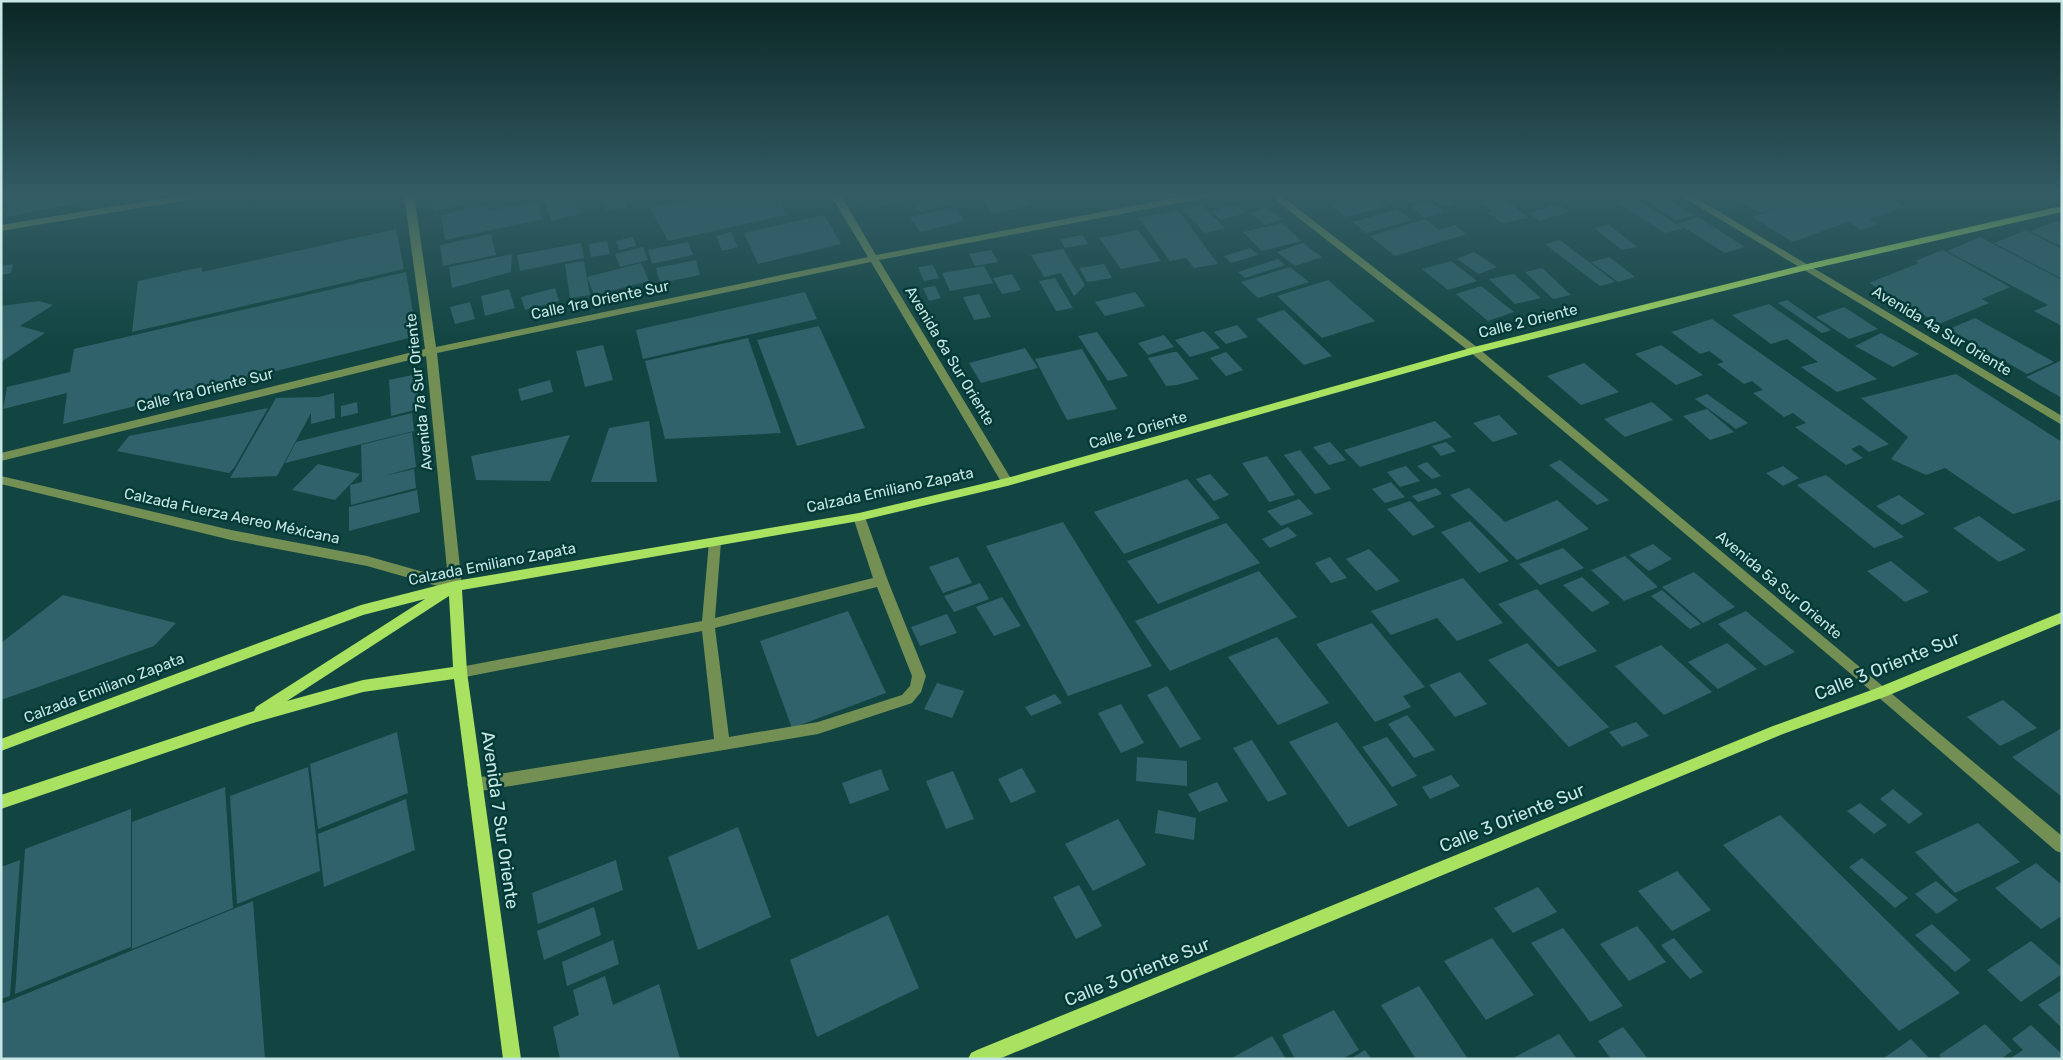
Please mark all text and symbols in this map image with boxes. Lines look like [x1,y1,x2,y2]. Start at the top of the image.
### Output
street label: Calle 1ra Oriente Sur [529,277,671,323]
street label: Avenida 4a Sur Oriente [1869,282,2015,380]
street label: Avenida 6a Sur Oriente [901,283,999,429]
street label: Calle 2 Oriente [1477,300,1579,342]
street label: Avenida 7a Sur Oriente [402,313,436,471]
street label: Calle 1ra Oriente Sur [135,364,276,416]
street label: Calle 2 Oriente [1087,407,1189,453]
street label: Calzada Emiliano Zapata [805,463,975,517]
street label: Calzada Fuerza Aereo Méxicana [123,484,341,548]
street label: Avenida 5a Sur Oriente [1712,527,1846,643]
street label: Calzada Emiliano Zapata [407,539,577,589]
street label: Calle 3 Oriente Sur [1811,627,1963,705]
street label: Calzada Emiliano Zapata [21,649,187,727]
street label: Avenida 7 Sur Oriente [477,730,523,910]
street label: Calle 3 Oriente Sur [1436,779,1588,857]
street label: Calle 3 Oriente Sur [1061,933,1213,1011]

